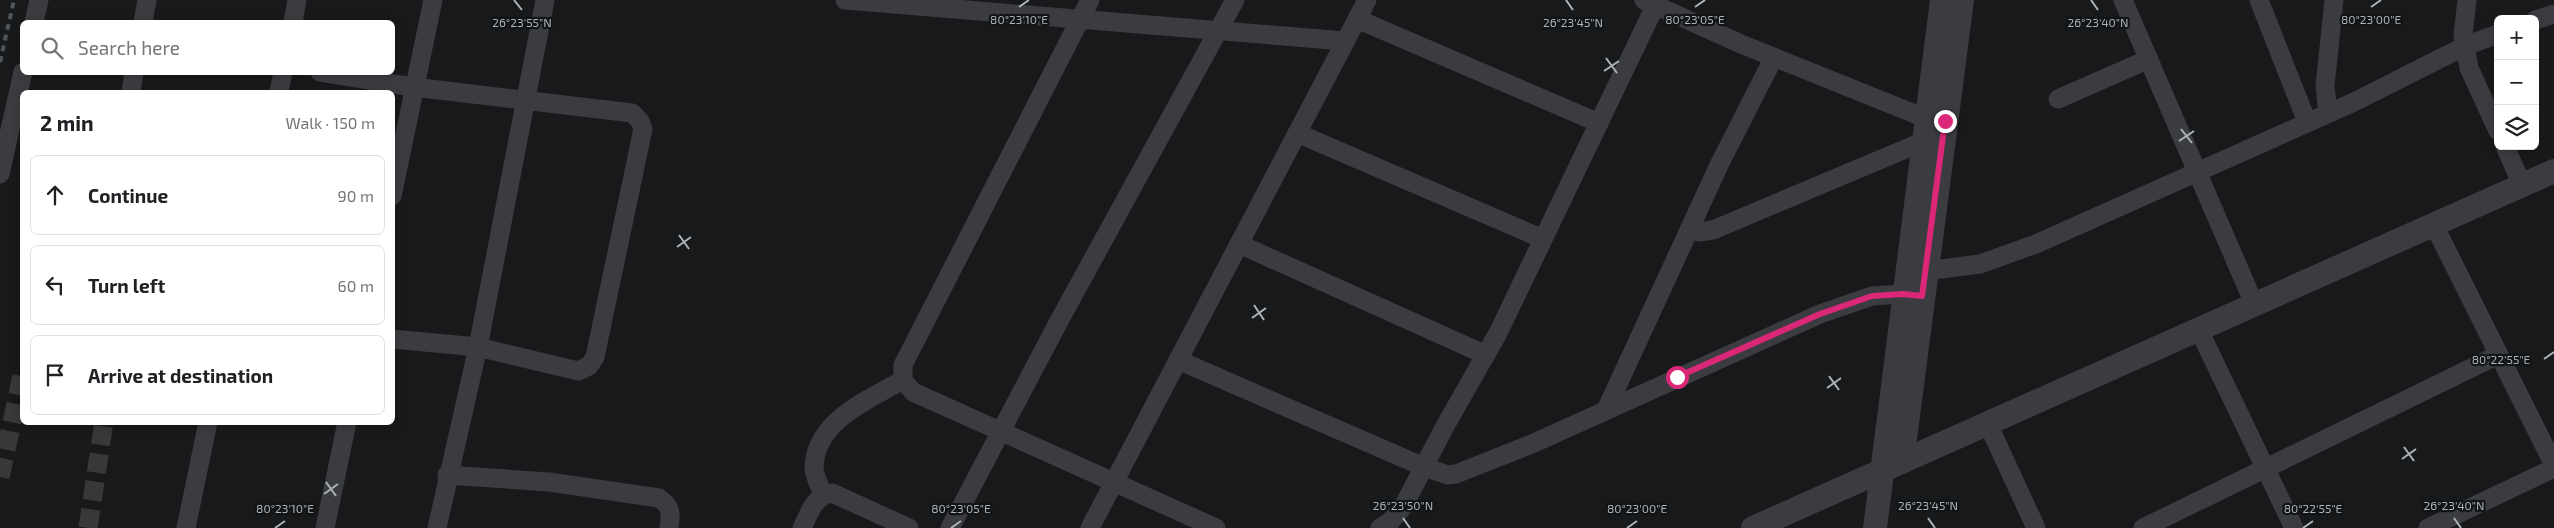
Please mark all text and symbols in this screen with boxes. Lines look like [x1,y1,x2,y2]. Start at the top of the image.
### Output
text: 80°23'10"E [990,12,1048,26]
text: 80°23'05"E [1665,12,1725,26]
text: 80°23'00"E [2341,12,2401,26]
text: 26°23'55"N [492,15,552,29]
text: 26°23'45"N [1543,15,1603,29]
text: 26°23'40"N [2068,15,2128,29]
map controls [2494,15,2539,150]
button: + [2494,15,2539,60]
search box [20,20,395,75]
icon: search [38,34,66,62]
text: Search here [78,36,180,59]
button: − [2494,60,2539,105]
button: layers [2494,105,2539,150]
text: 2 min [40,110,94,135]
route end [1934,110,1957,133]
text: Walk · 150 m [285,113,375,132]
icon: ahead [41,181,69,209]
text: Continue [88,184,168,207]
text: 90 m [338,186,374,205]
icon: left [41,271,69,299]
text: Turn left [88,274,165,297]
text: 60 m [338,276,374,295]
text: 80°22'55"E [2472,352,2531,366]
icon: arrive [41,361,69,389]
text: Arrive at destination [88,364,273,387]
route start [1666,366,1689,389]
text: 26°23'50"N [1373,498,1433,512]
text: 26°23'45"N [1898,498,1958,512]
text: 26°23'40"N [2424,498,2484,512]
text: 80°23'10"E [256,501,314,515]
text: 80°23'05"E [931,501,991,515]
text: 80°23'00"E [1607,501,1667,515]
text: 80°22'55"E [2284,501,2343,515]

